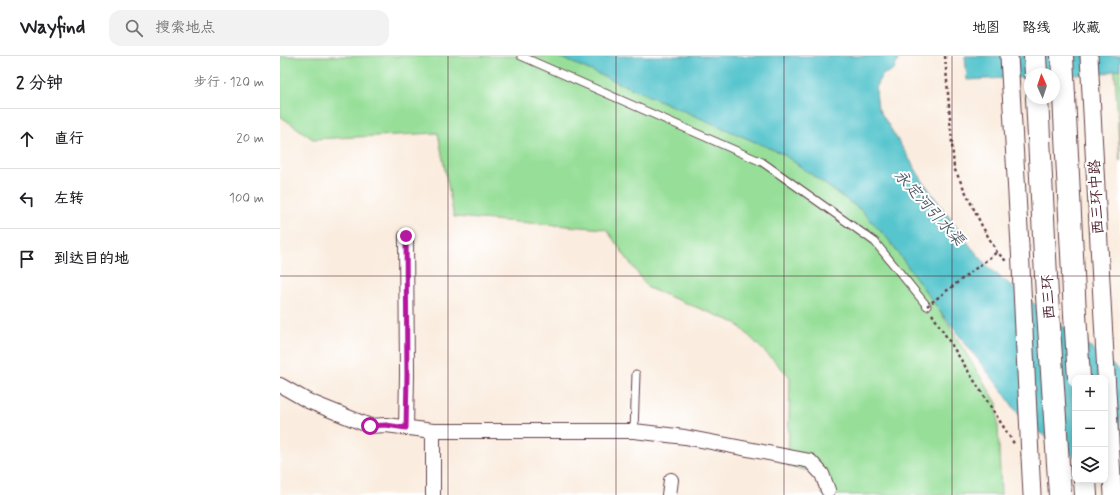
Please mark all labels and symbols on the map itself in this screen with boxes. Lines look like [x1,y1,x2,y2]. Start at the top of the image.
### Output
north arrow [1024,68,1060,104]
street label: 西三环中路 [1085,159,1109,235]
water label: 永定河引水渠 [889,165,970,252]
route end [397,227,415,245]
street label: 西三环 [1038,274,1060,320]
route start [361,417,379,435]

